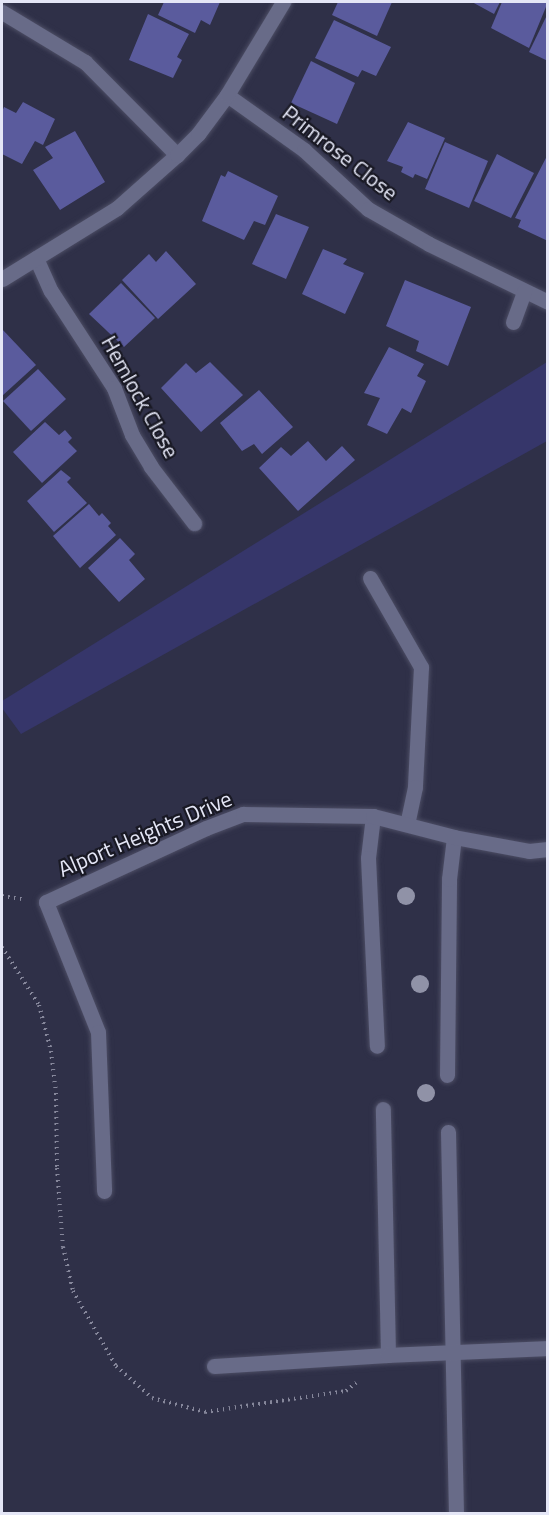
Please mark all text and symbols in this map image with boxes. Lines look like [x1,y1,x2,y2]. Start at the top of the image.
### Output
street label: Primrose Close [277,100,403,206]
street label: Hemlock Close [96,331,184,463]
street label: Alport Heights Drive [54,785,236,883]

